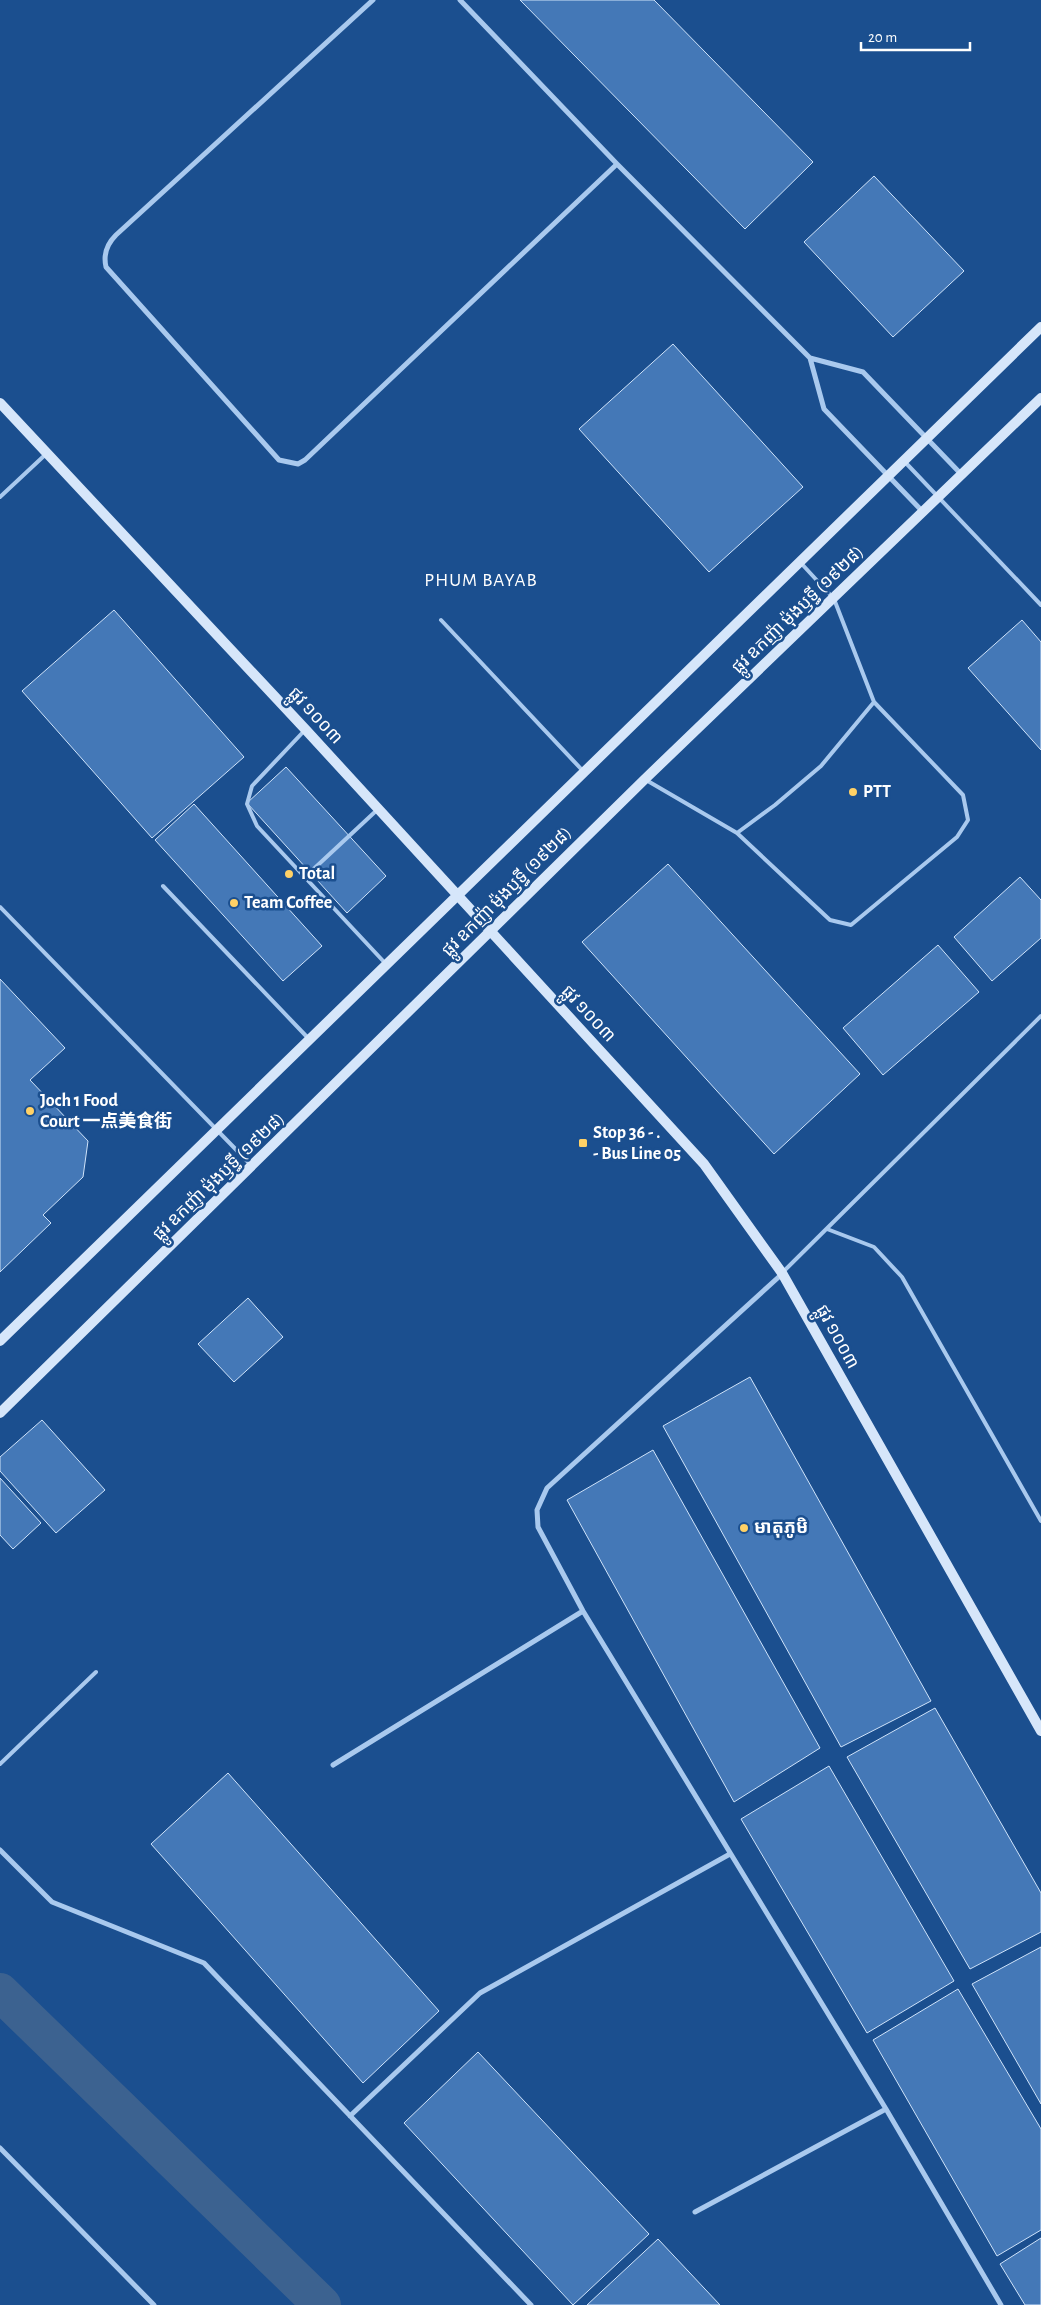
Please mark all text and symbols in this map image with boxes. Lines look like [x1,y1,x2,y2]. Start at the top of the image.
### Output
scale bar [861,20,970,52]
text: 20 m [868,30,897,45]
street label: ផ្លូវ ឧកញ៉ា ម៉ុងឫទ្ធី (១៩២៨) [727,541,872,682]
district label: PHUM BAYAB [424,571,538,590]
street label: ផ្លូវ ១០០៣ [280,684,345,752]
place label: PTT [863,783,891,801]
marker: PTT [847,786,859,798]
street label: ផ្លូវ ឧកញ៉ា ម៉ុងឫទ្ធី (១៩២៨) [437,822,580,965]
place label: Total [299,865,335,883]
marker: Total [283,868,295,880]
place label: Team Coffee [244,894,332,912]
marker: Team Coffee [228,897,240,909]
street label: ផ្លូវ ១០០៣ [553,982,618,1050]
place label: Joch 1 Food Court 一点美食街 [40,1092,172,1131]
marker: Joch 1 Food Court 一点美食街 [24,1105,36,1117]
street label: ផ្លូវ ឧកញ៉ា ម៉ុងឫទ្ធី (១៩២៨) [148,1108,293,1249]
place label: Stop 36 - . - Bus Line 05 [593,1124,681,1163]
marker: Stop 36 - . - Bus Line 05 [577,1137,589,1149]
street label: ផ្លូវ ១០០៣ [807,1302,862,1375]
place label: មាតុភូមិ [754,1517,808,1538]
marker: មាតុភូមិ [738,1522,750,1534]

